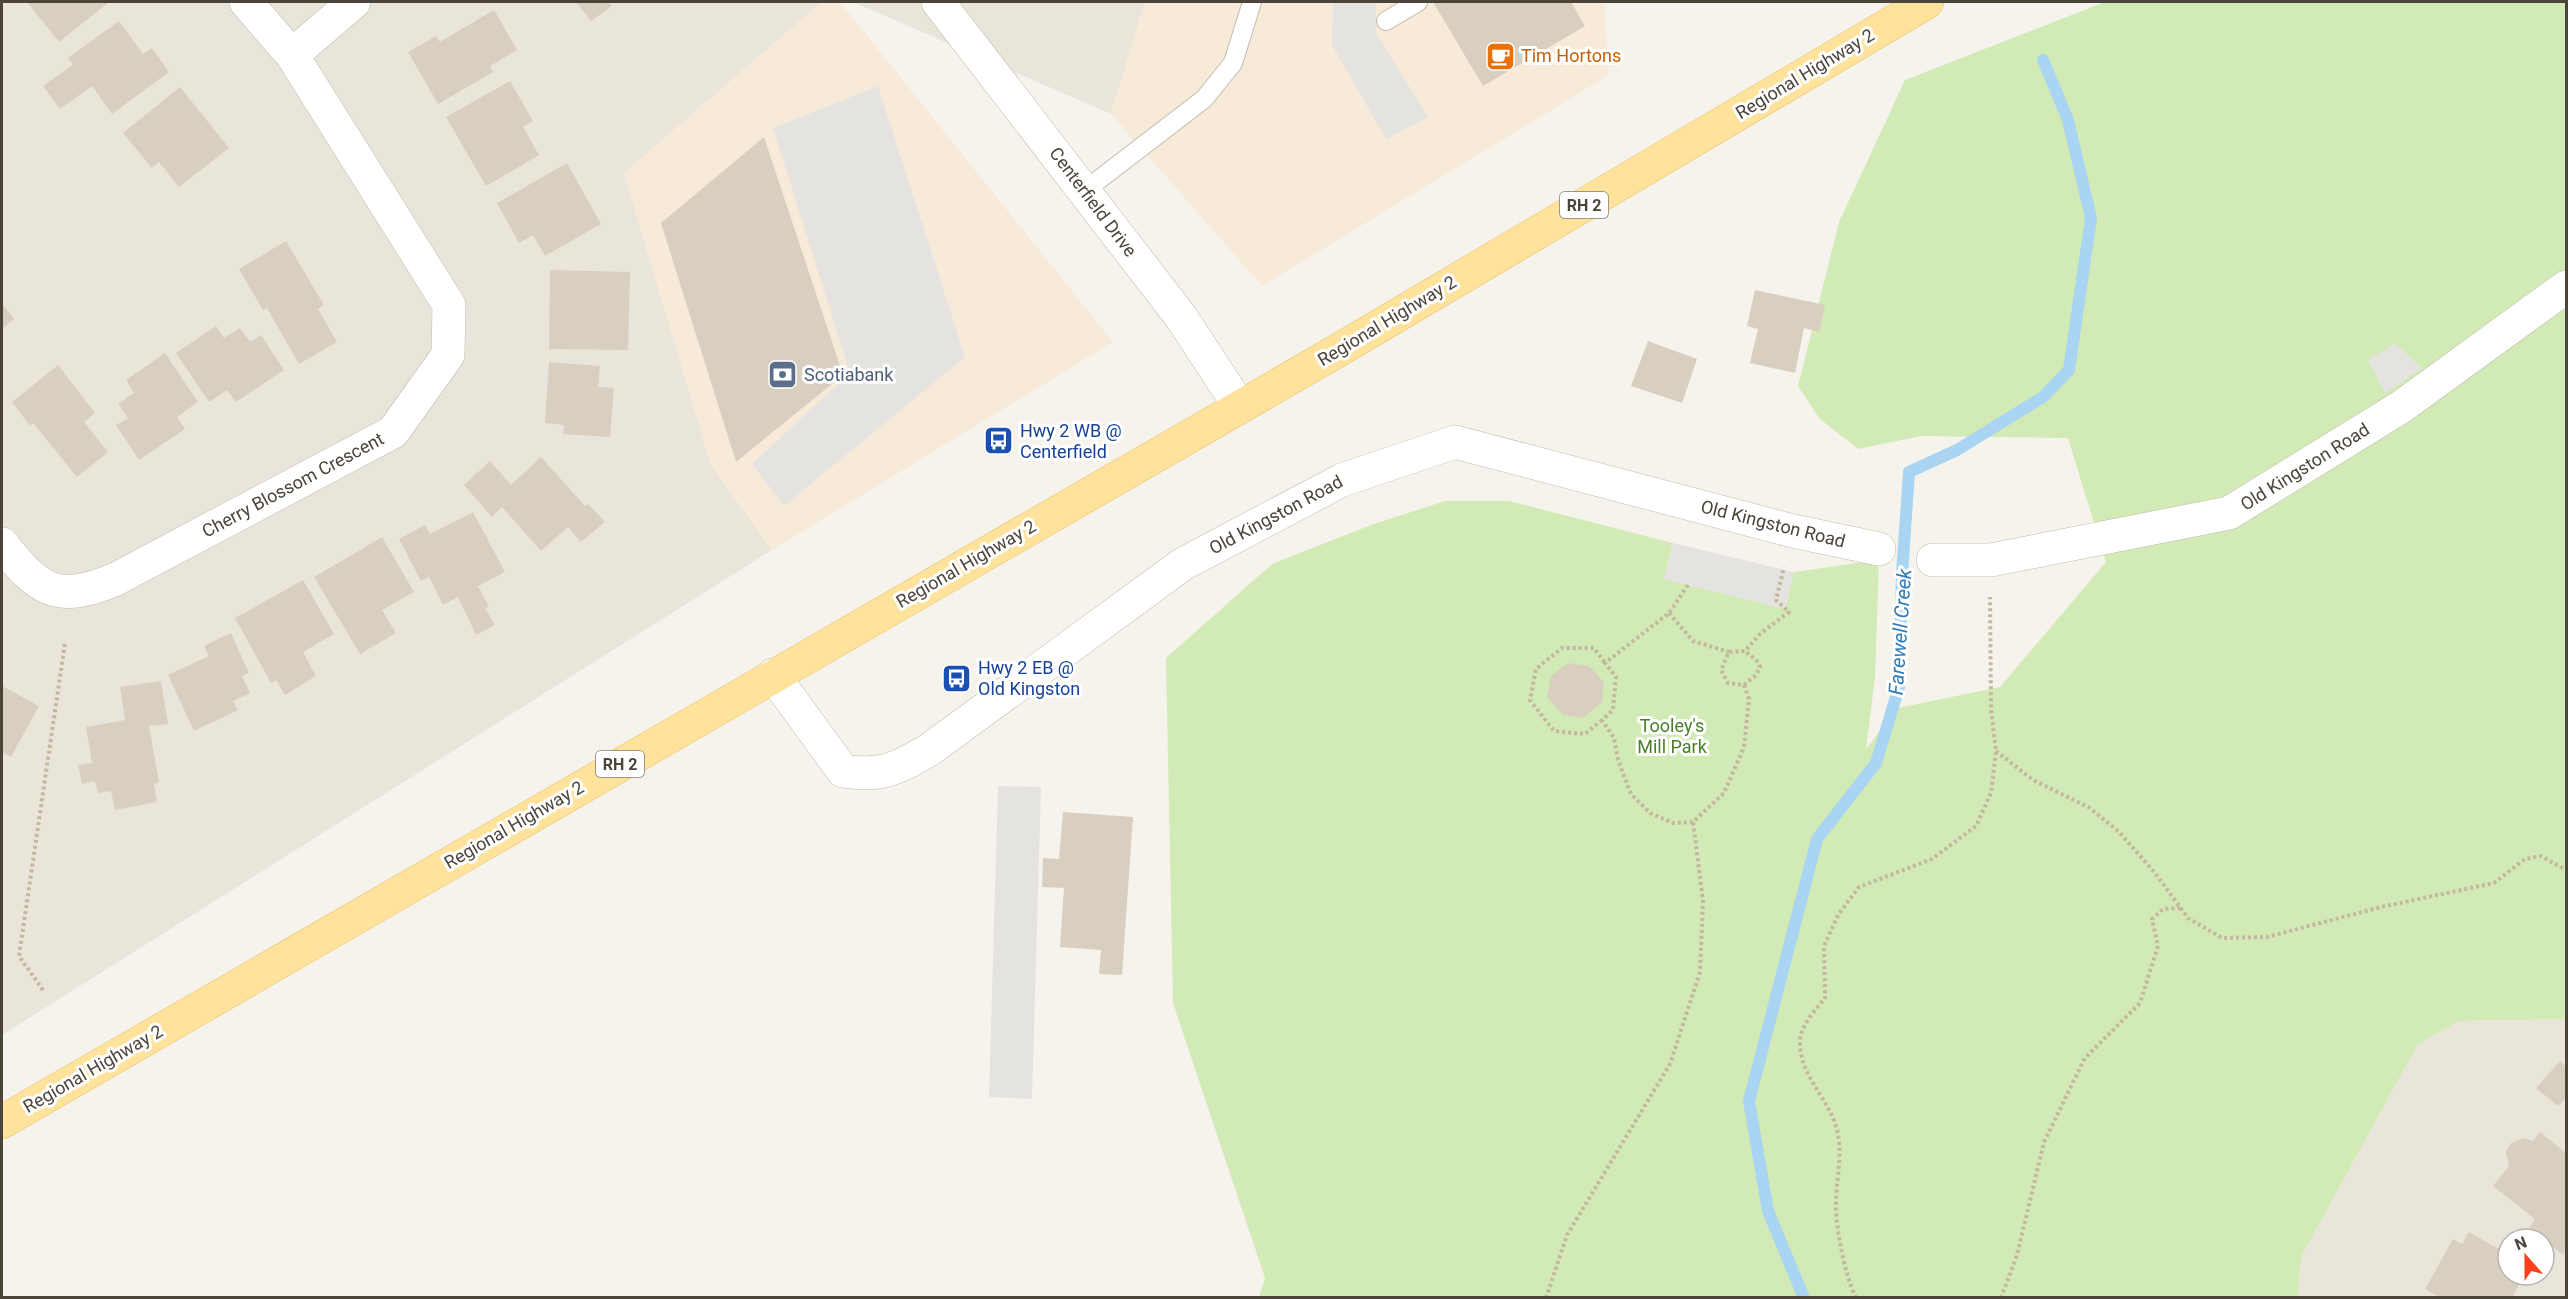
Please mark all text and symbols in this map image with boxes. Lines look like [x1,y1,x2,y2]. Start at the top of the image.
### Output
street label: Regional Highway 2 [1732,24,1878,123]
cafe icon: Tim Hortons [1484,40,1516,72]
place label: Tim Hortons [1521,45,1621,66]
street label: Centerfield Drive [1045,143,1141,261]
road number: RH 2 [1560,192,1608,218]
street label: Regional Highway 2 [1314,271,1460,370]
bank icon: Scotiabank [767,359,799,391]
place label: Scotiabank [804,364,894,385]
street label: Old Kingston Road [2236,418,2373,515]
place label: Hwy 2 WB @ Centerfield [1020,420,1122,462]
bus stop icon: Hwy 2 WB @ Centerfield [983,425,1015,457]
street label: Cherry Blossom Crescent [198,428,387,541]
street label: Old Kingston Road [1205,471,1346,559]
street label: Old Kingston Road [1699,495,1848,552]
street label: Regional Highway 2 [892,515,1039,612]
water label: Farewell Creek [1884,567,1916,696]
place label: Hwy 2 EB @ Old Kingston [978,657,1080,699]
bus stop icon: Hwy 2 EB @ Old Kingston [941,662,973,694]
park label: Tooley's Mill Park [1637,715,1708,757]
road number: RH 2 [596,751,644,777]
street label: Regional Highway 2 [440,776,587,873]
street label: Regional Highway 2 [19,1020,166,1117]
north arrow [2496,1227,2556,1287]
text: N [2512,1233,2529,1254]

